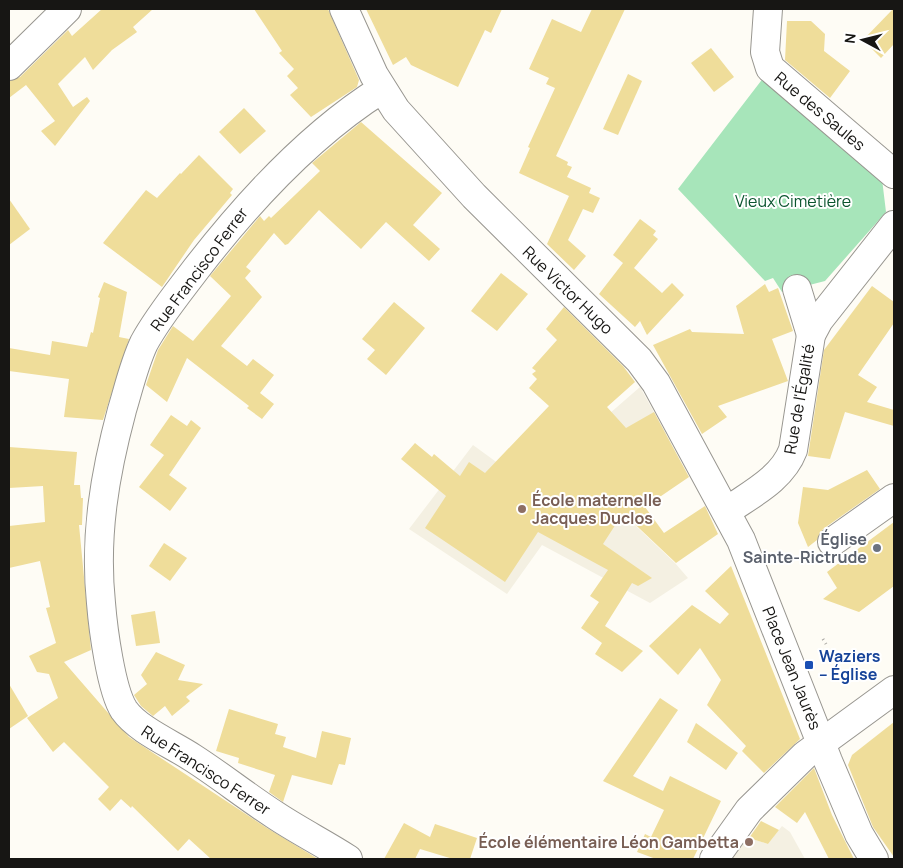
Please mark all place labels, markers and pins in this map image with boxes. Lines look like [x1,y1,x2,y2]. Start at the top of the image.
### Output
place label: École maternelle Jacques Duclos [532,489,662,529]
marker: École maternelle Jacques Duclos [516,503,528,515]
place label: Église Sainte-Rictrude [743,528,867,568]
marker: Église Sainte-Rictrude [871,542,883,554]
place label: Waziers – Église [819,645,881,685]
marker: Waziers – Église [803,659,815,671]
place label: École élémentaire Léon Gambetta [478,831,739,853]
marker: École élémentaire Léon Gambetta [743,836,755,848]

